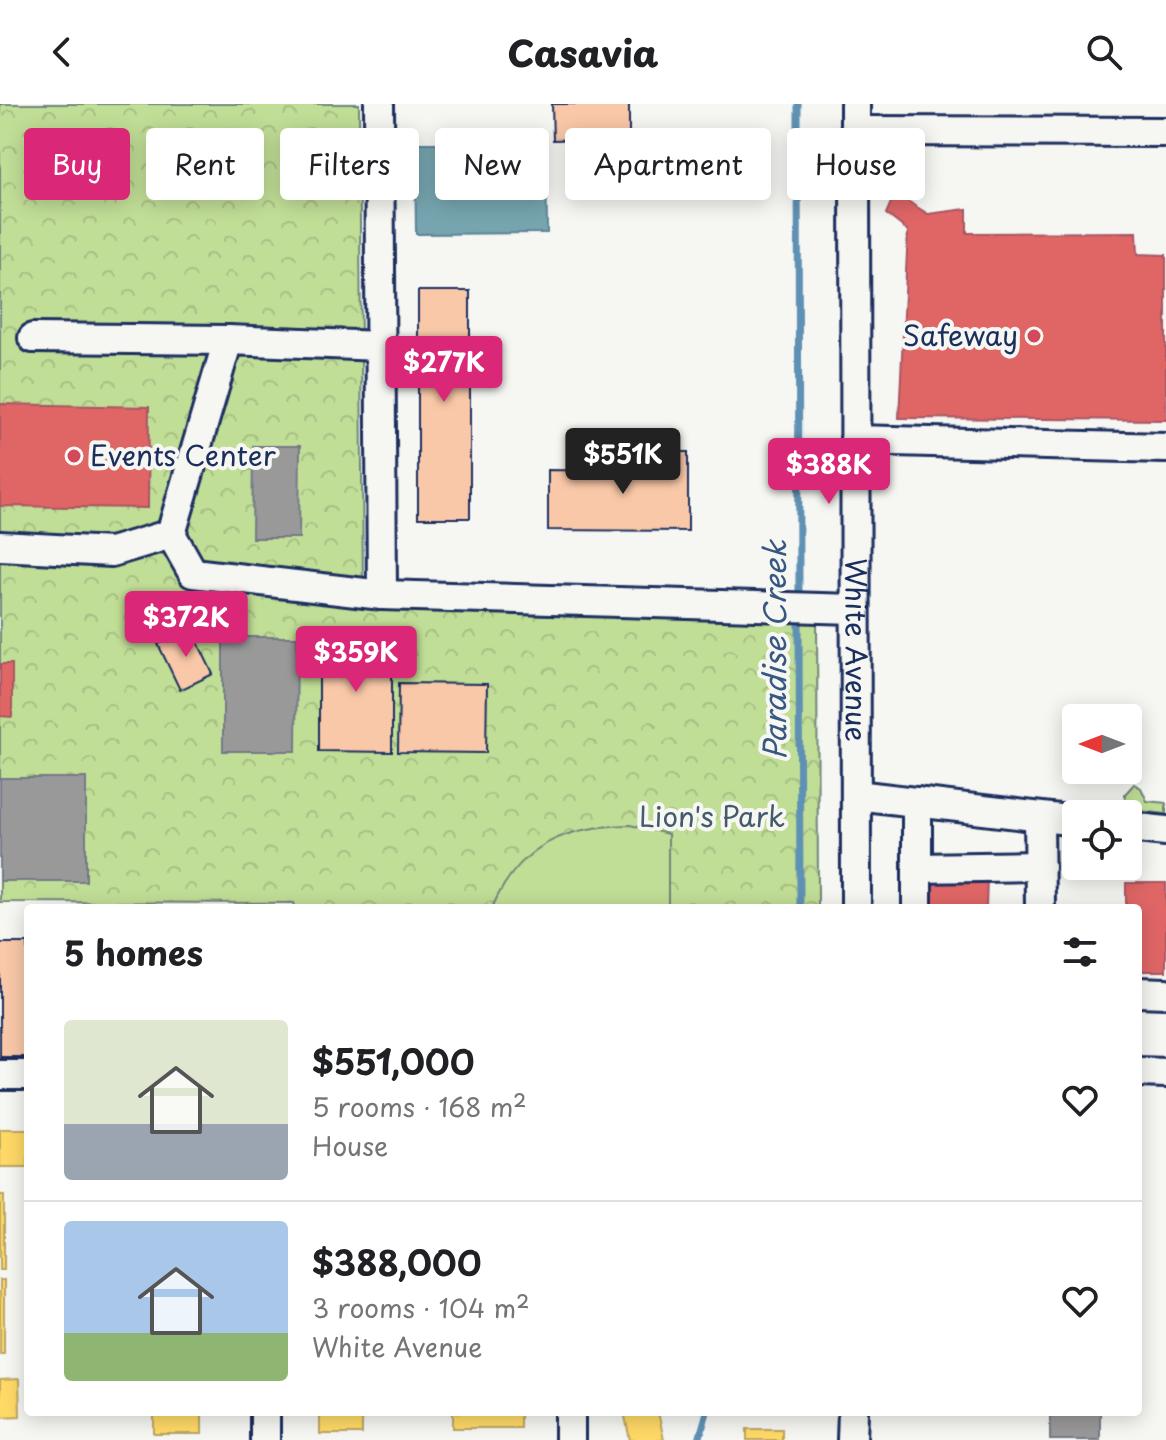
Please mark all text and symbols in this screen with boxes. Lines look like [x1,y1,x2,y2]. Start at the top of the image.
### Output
text: Casavia [508,25,658,79]
icon: back [40,30,84,74]
icon: search [1082,30,1126,74]
chip: Buy [24,128,130,200]
chip: Rent [146,128,264,200]
chip: Filters [280,128,419,200]
chip: New [435,128,549,200]
chip: Apartment [565,128,771,200]
chip: House [787,128,925,200]
place label: Safeway [903,313,1018,356]
marker: Safeway [1025,327,1043,345]
pin: $277K [388,336,500,404]
text: $277K [403,342,485,381]
pin: $551K [567,428,679,496]
place label: Events Center [90,433,276,476]
text: $551K [583,434,663,473]
pin: $388K [773,438,885,506]
text: $388K [786,444,872,483]
marker: Events Center [65,447,83,465]
water label: Paradise Creek [751,538,796,760]
street label: White Avenue [836,558,879,742]
pin: $372K [130,591,242,659]
text: $372K [143,597,229,636]
pin: $359K [300,626,412,694]
text: $359K [314,632,398,671]
north arrow [1062,704,1142,784]
map controls [1062,704,1142,880]
park label: Lion's Park [639,794,785,837]
button: locate [1062,800,1142,880]
text: 5 homes [64,926,203,978]
icon: filters [1058,930,1102,974]
text: $551,000 [312,1035,474,1087]
icon: home [128,1052,224,1148]
icon: heart [1058,1078,1102,1122]
text: 5 rooms · 168 m² [312,1087,527,1126]
text: House [312,1126,388,1165]
text: $388,000 [312,1236,481,1288]
icon: home [128,1253,224,1349]
icon: heart [1058,1279,1102,1323]
text: 3 rooms · 104 m² [312,1288,530,1327]
text: White Avenue [312,1327,482,1366]

